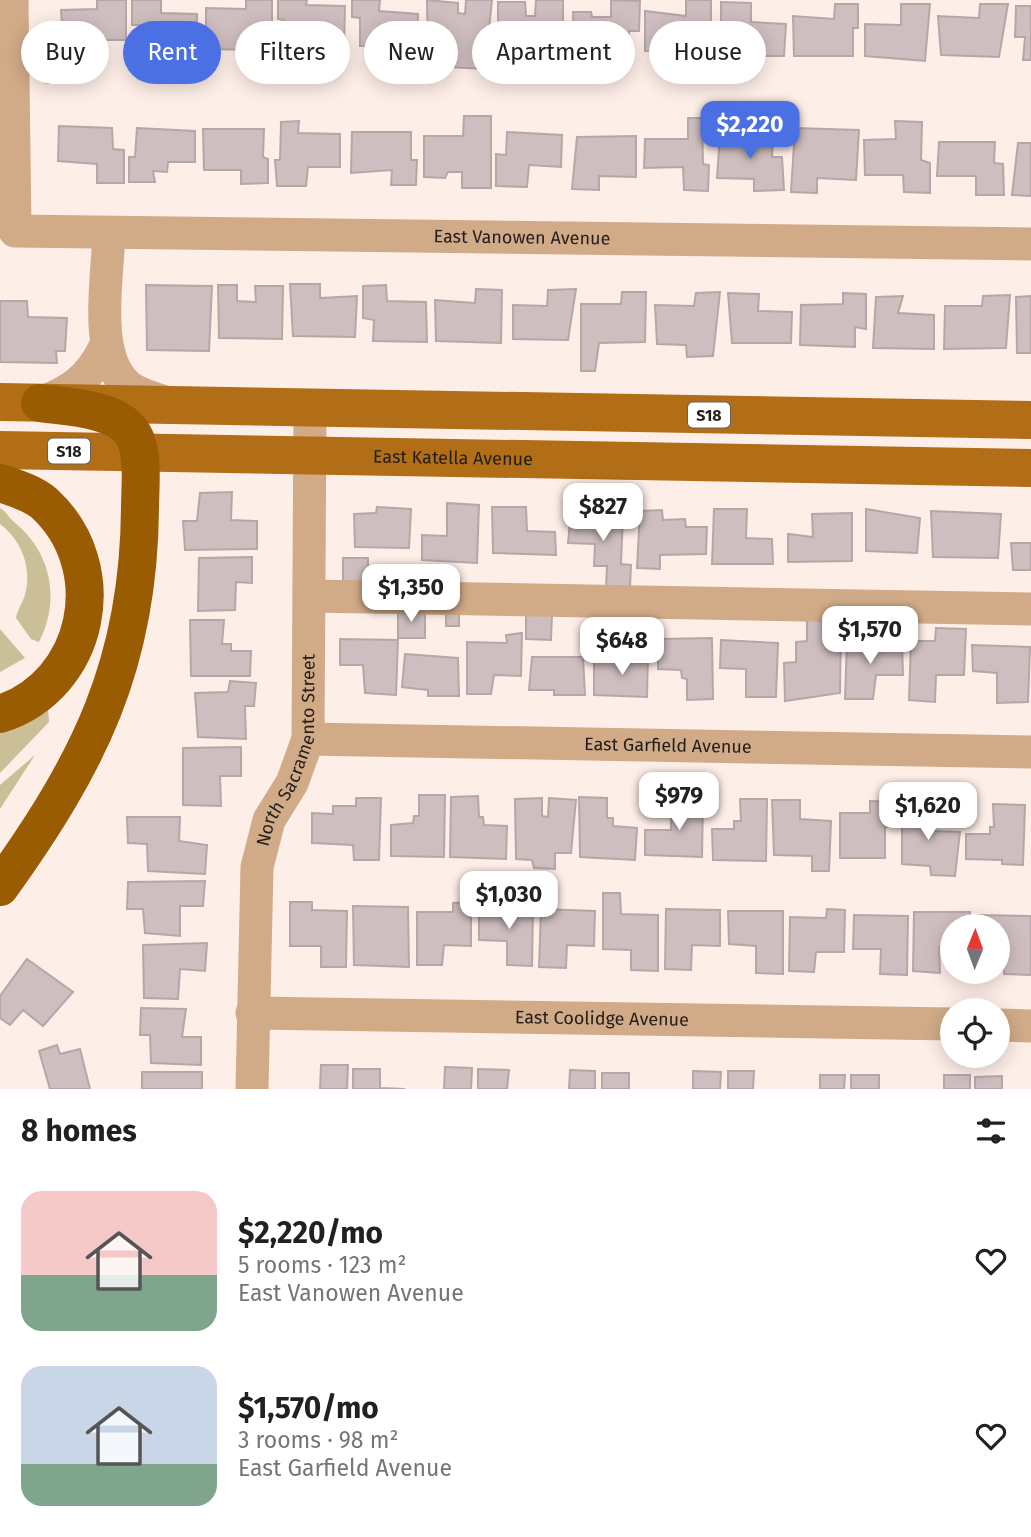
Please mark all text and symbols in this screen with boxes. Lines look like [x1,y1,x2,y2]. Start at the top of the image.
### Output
chip: Buy [21,21,109,84]
chip: Rent [123,21,221,84]
chip: Filters [235,21,350,84]
chip: New [364,21,458,84]
chip: Apartment [472,21,635,84]
chip: House [649,21,766,84]
pin: $2,220 [693,102,807,161]
text: $2,220 [716,110,784,138]
street label: East Vanowen Avenue [433,225,610,250]
road number: S18 [688,402,730,428]
road number: S18 [48,438,90,464]
street label: East Katella Avenue [373,446,533,470]
pin: $827 [562,484,644,543]
text: $827 [579,492,627,520]
pin: $1,350 [354,564,468,624]
text: $1,350 [378,573,444,601]
pin: $1,570 [813,606,927,666]
text: $1,570 [838,615,902,643]
pin: $648 [581,618,663,677]
text: $648 [596,626,648,654]
street label: North Sacramento Street [252,653,320,849]
street label: East Garfield Avenue [584,733,752,758]
pin: $979 [638,772,720,832]
text: $979 [655,781,703,809]
pin: $1,620 [871,782,985,842]
text: $1,620 [895,791,961,819]
pin: $1,030 [452,872,566,931]
text: $1,030 [476,880,542,908]
north arrow [940,914,1010,984]
map controls [940,914,1010,1068]
button: locate [940,998,1010,1068]
street label: East Coolidge Avenue [515,1006,689,1031]
icon: filters [972,1112,1010,1150]
text: 8 homes [21,1113,137,1149]
text: $2,220/mo [238,1215,383,1251]
icon: home [77,1219,161,1303]
icon: heart [972,1242,1010,1280]
text: 5 rooms · 123 m² [238,1251,406,1279]
text: East Vanowen Avenue [238,1279,464,1307]
text: $1,570/mo [238,1390,379,1426]
icon: home [77,1394,161,1478]
icon: heart [972,1417,1010,1455]
text: 3 rooms · 98 m² [238,1426,398,1454]
text: East Garfield Avenue [238,1454,452,1482]

